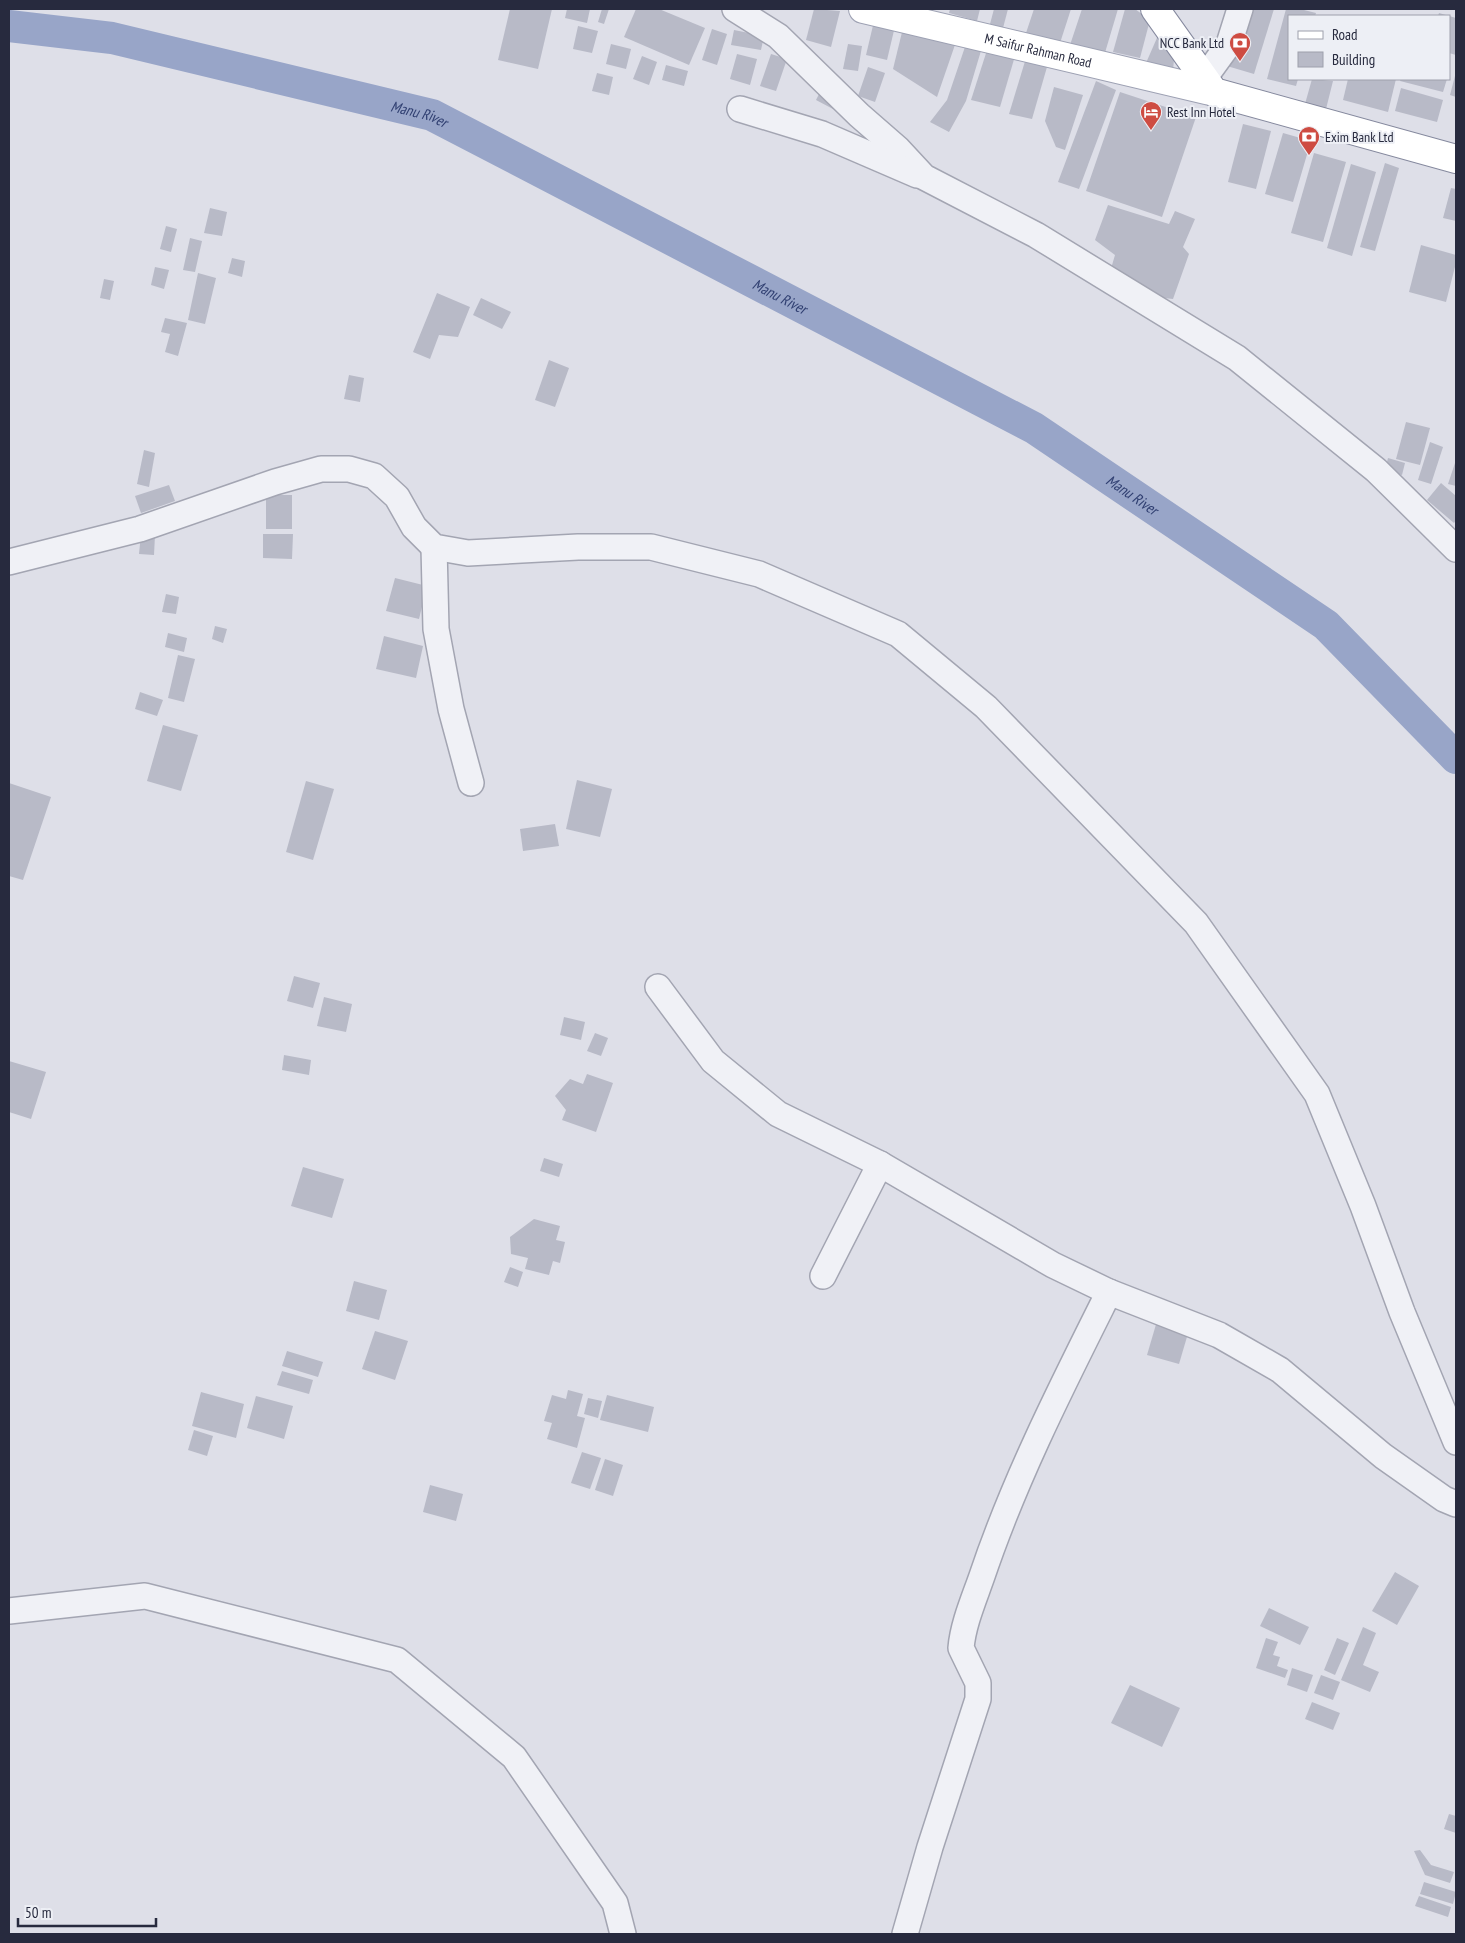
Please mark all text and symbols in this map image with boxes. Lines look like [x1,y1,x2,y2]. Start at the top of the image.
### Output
legend [1288,15,1450,80]
text: Road [1332,25,1358,44]
street label: M Saifur Rahman Road [983,29,1093,72]
bank icon: NCC Bank Ltd [1228,31,1252,62]
place label: NCC Bank Ltd [1160,34,1224,52]
text: Building [1332,50,1375,69]
water label: Manu River [389,96,453,132]
hotel icon: Rest Inn Hotel [1139,100,1163,131]
place label: Rest Inn Hotel [1167,103,1236,121]
bank icon: Exim Bank Ltd [1297,125,1321,156]
place label: Exim Bank Ltd [1325,128,1394,146]
water label: Manu River [750,274,812,319]
water label: Manu River [1103,470,1163,520]
scale bar [18,1896,155,1928]
text: 50 m [25,1903,51,1922]

